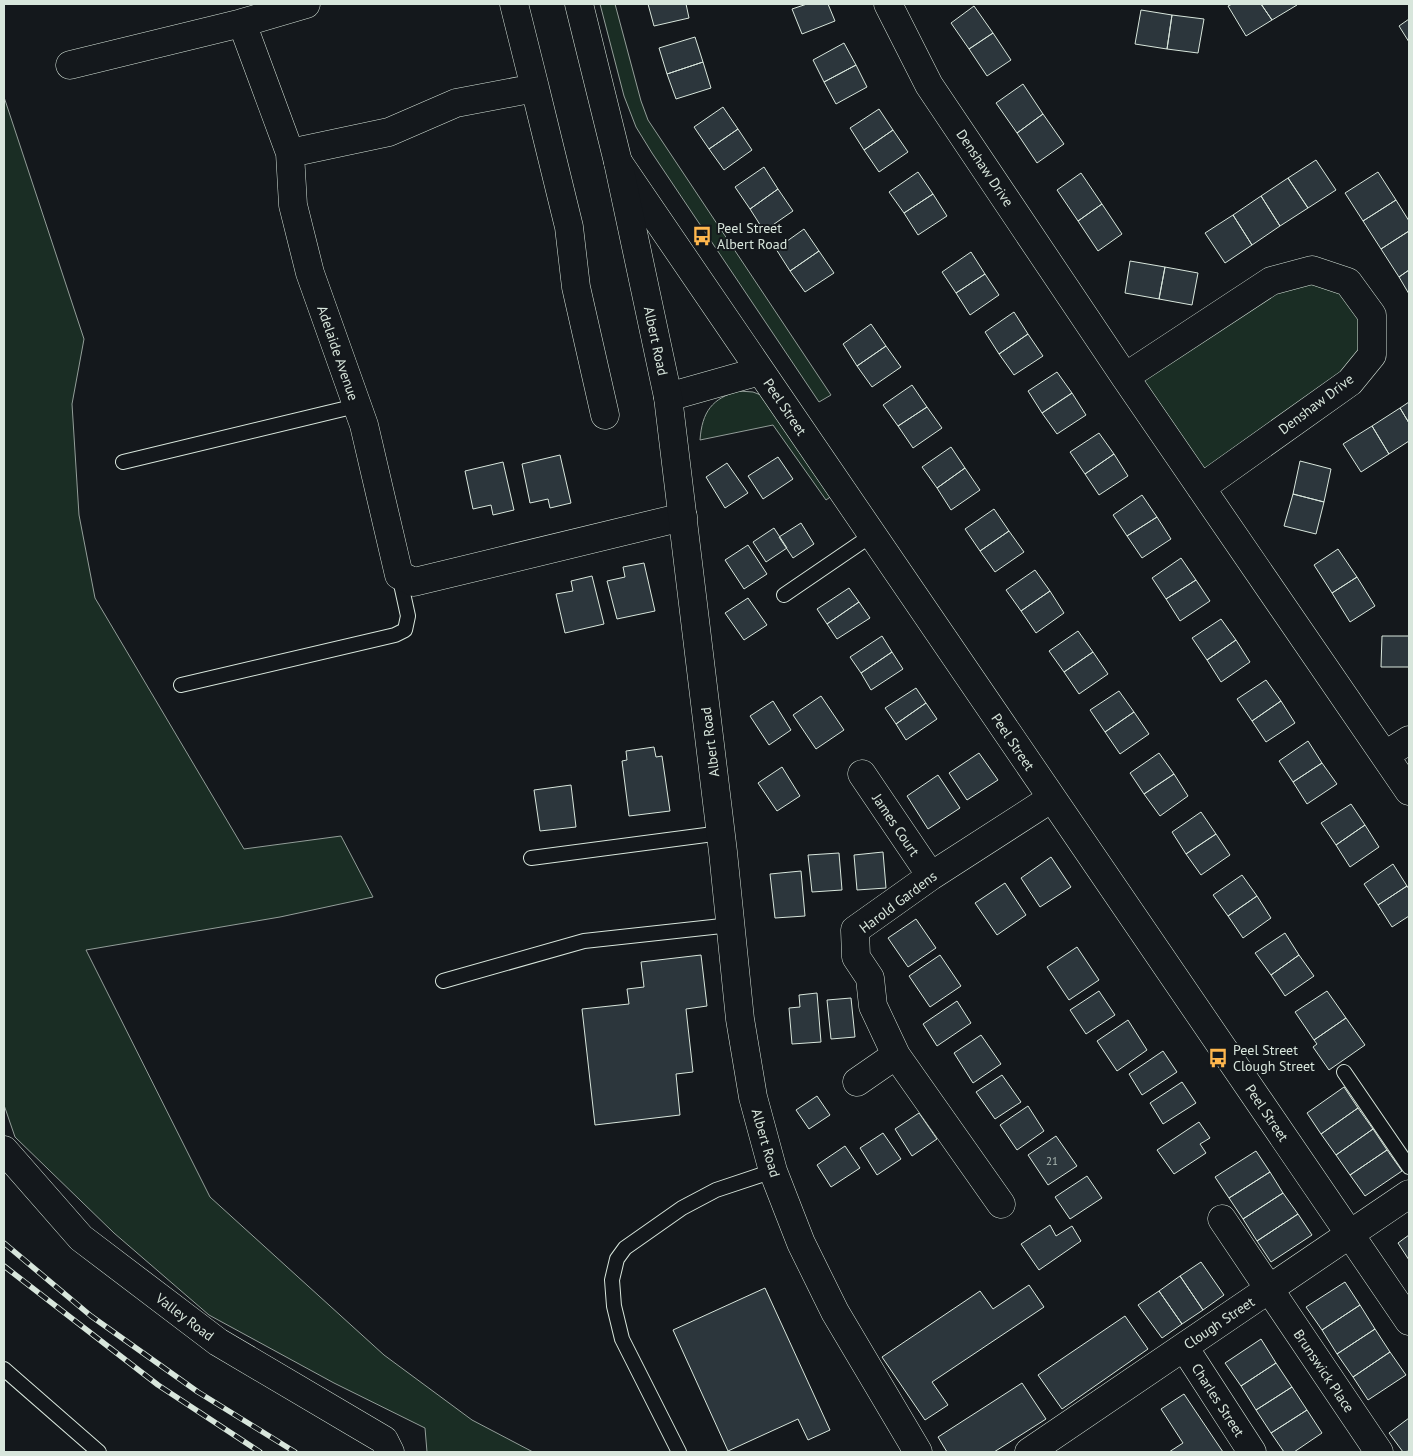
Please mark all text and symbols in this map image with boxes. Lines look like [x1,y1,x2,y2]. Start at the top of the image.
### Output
street label: Denshaw Drive [953,126,1017,210]
place label: Peel Street Albert Road [717,219,787,253]
bus stop icon: Peel Street Albert Road [691,225,713,247]
street label: Adelaide Avenue [313,303,363,403]
street label: Albert Road [640,305,672,377]
street label: Denshaw Drive [1275,370,1357,438]
street label: Peel Street [759,375,811,439]
street label: Albert Road [697,706,723,778]
street label: Peel Street [987,710,1039,774]
street label: James Court [868,789,924,860]
street label: Harold Gardens [856,867,940,937]
place label: Peel Street Clough Street [1233,1041,1315,1075]
bus stop icon: Peel Street Clough Street [1207,1047,1229,1069]
street label: Peel Street [1241,1081,1293,1145]
street label: Albert Road [748,1107,784,1179]
house number: 21 [1046,1154,1058,1168]
street label: Valley Road [151,1289,218,1345]
street label: Clough Street [1180,1293,1258,1353]
street label: Brunswick Place [1290,1326,1358,1416]
street label: Charles Street [1188,1360,1249,1440]

